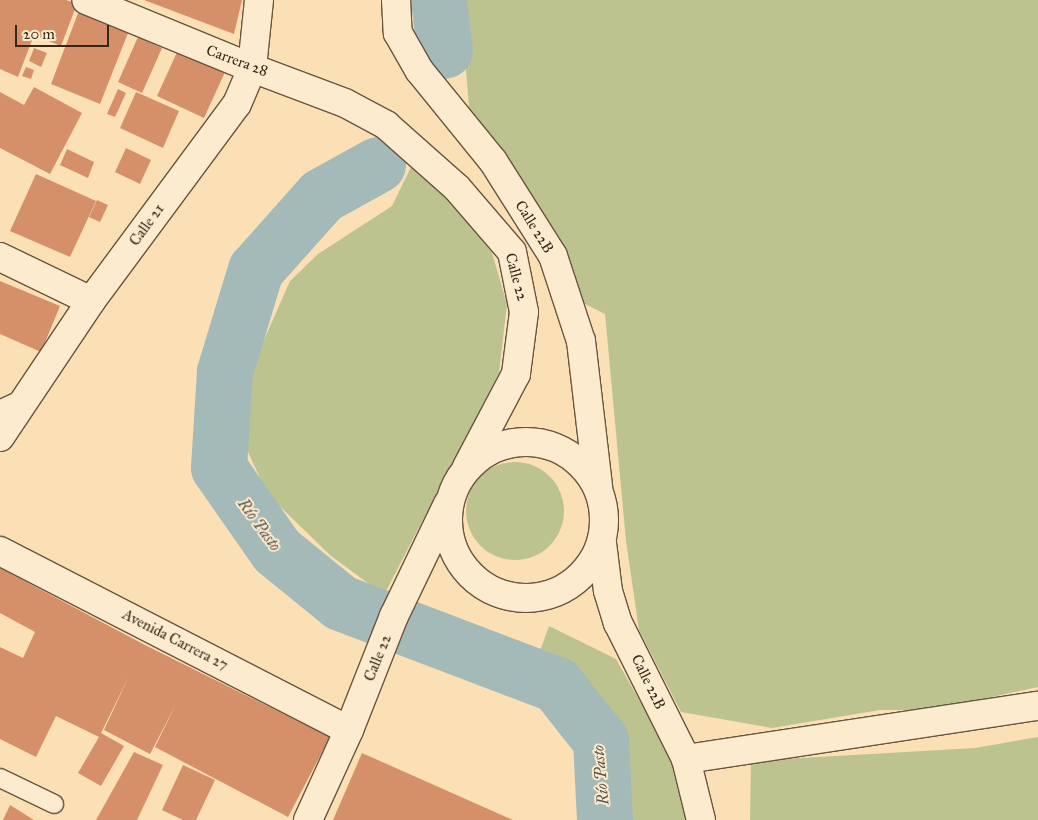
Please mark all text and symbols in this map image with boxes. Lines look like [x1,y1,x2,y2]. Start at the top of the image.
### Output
scale bar [18,15,111,47]
text: 20 m [23,25,55,43]
street label: Carrera 28 [204,42,270,80]
street label: Calle 22B [511,197,557,257]
street label: Calle 21 [126,201,168,249]
street label: Calle 22 [501,251,531,303]
water label: Río Pasto [234,495,284,555]
street label: Avenida Carrera 27 [119,606,231,674]
street label: Calle 22 [361,632,395,684]
street label: Calle 22B [627,652,669,712]
water label: Río Pasto [589,744,613,806]

